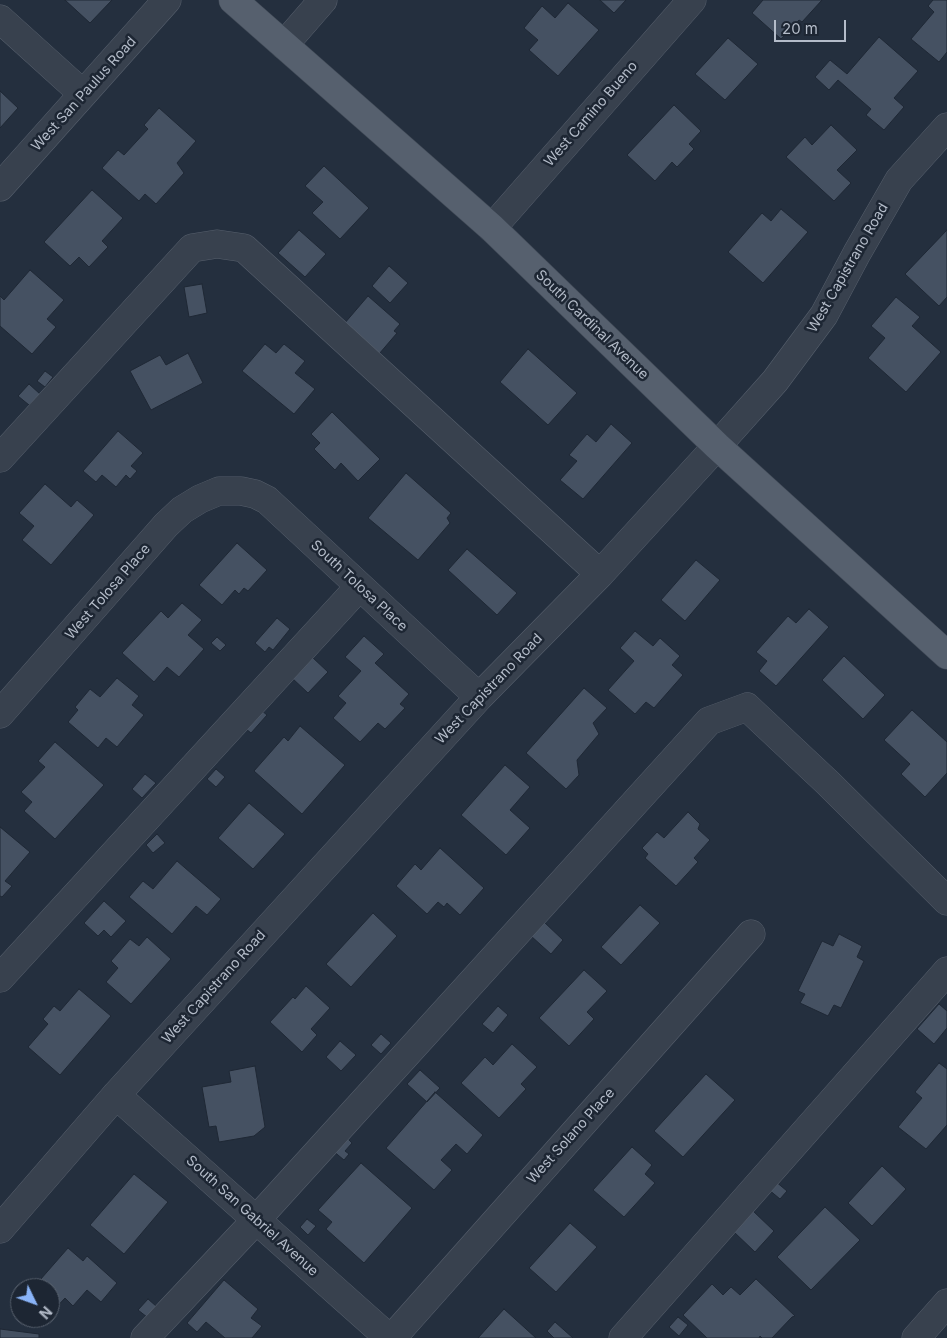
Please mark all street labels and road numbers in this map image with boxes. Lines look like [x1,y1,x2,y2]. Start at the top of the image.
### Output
street label: West San Paulus Road [28,33,140,155]
street label: West Camino Bueno [541,58,641,170]
street label: West Capistrano Road [804,200,892,336]
street label: South Cardinal Avenue [532,267,652,383]
street label: South Tolosa Place [307,537,411,635]
street label: West Tolosa Place [62,541,154,643]
street label: West Capistrano Road [432,630,546,748]
street label: West Capistrano Road [159,927,269,1047]
street label: West Solano Place [524,1085,618,1187]
street label: South San Gabriel Avenue [182,1152,322,1280]

